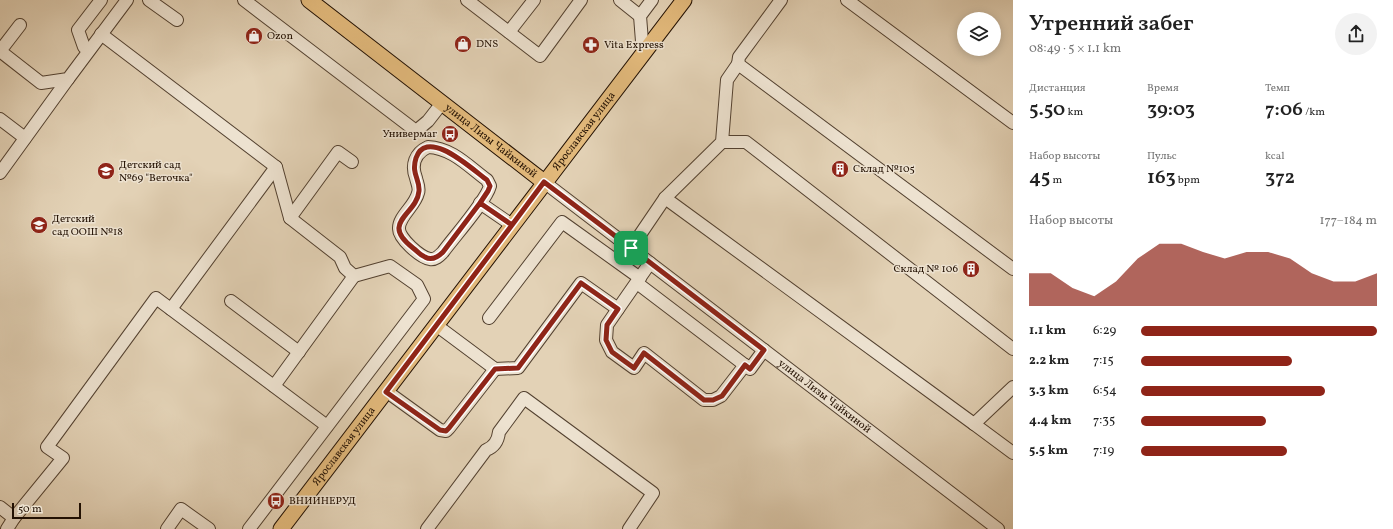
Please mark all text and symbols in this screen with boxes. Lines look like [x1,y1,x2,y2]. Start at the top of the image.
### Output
text: Утренний забег [1029,9,1194,40]
map controls [957,12,1001,56]
button: layers [957,12,1001,56]
button: share [1335,13,1377,55]
shop icon: Ozon [244,26,264,46]
place label: Ozon [267,29,293,44]
shop icon: DNS [453,34,473,54]
pharmacy icon: Vita Express [581,35,601,55]
place label: DNS [476,37,498,52]
place label: Vita Express [604,38,664,53]
text: 08:49 · 5 × 1.1 km [1029,40,1121,58]
text: Дистанция [1029,81,1086,96]
text: Время [1147,81,1179,96]
text: Темп [1265,81,1290,96]
street label: Ярославская улица [549,88,619,174]
text: 5.50 [1029,96,1065,124]
text: 39:03 [1147,96,1195,124]
text: 7:06 [1265,96,1303,124]
street label: улица Лизы Чайкиной [441,100,541,182]
text: km [1065,105,1083,120]
text: /km [1303,105,1325,120]
bus stop icon: Универмаг [440,124,460,144]
place label: Универмаг [382,127,437,142]
text: Набор высоты [1029,149,1100,164]
text: Пульс [1147,149,1177,164]
text: kcal [1265,149,1285,164]
place label: Детский сад №69 "Веточка" [119,158,193,186]
building icon: Склад №105 [830,159,850,179]
school or university icon: Детский сад №69 "Веточка" [96,161,116,181]
place label: Склад №105 [853,162,915,177]
text: 45 [1029,164,1050,192]
text: 163 [1147,164,1176,192]
text: 372 [1265,164,1295,192]
text: m [1050,173,1062,188]
text: bpm [1176,173,1200,188]
place label: Детский сад ООШ №18 [52,212,123,240]
text: Набор высоты [1029,212,1113,230]
text: 177–184 m [1319,212,1377,230]
school or university icon: Детский сад ООШ №18 [29,215,49,235]
pin [614,231,648,265]
icon: arrive [620,237,642,259]
building icon: Склад № 106 [961,259,981,279]
place label: Склад № 106 [893,262,958,277]
text: 1.1 km [1029,322,1066,340]
text: 6:29 [1093,322,1116,340]
text: 2.2 km [1029,352,1069,370]
text: 7:15 [1093,352,1114,370]
street label: улица Лизы Чайкиной [775,356,874,437]
text: 3.3 km [1029,382,1069,400]
text: 6:54 [1093,382,1117,400]
street label: Ярославская улица [309,403,379,489]
text: 4.4 km [1029,412,1072,430]
text: 7:35 [1093,412,1115,430]
text: 5.5 km [1029,442,1068,460]
text: 7:19 [1093,442,1114,460]
bus stop icon: ВНИИНЕРУД [266,491,286,511]
place label: ВНИИНЕРУД [289,494,356,509]
scale bar [12,501,81,520]
text: 50 m [18,502,42,517]

